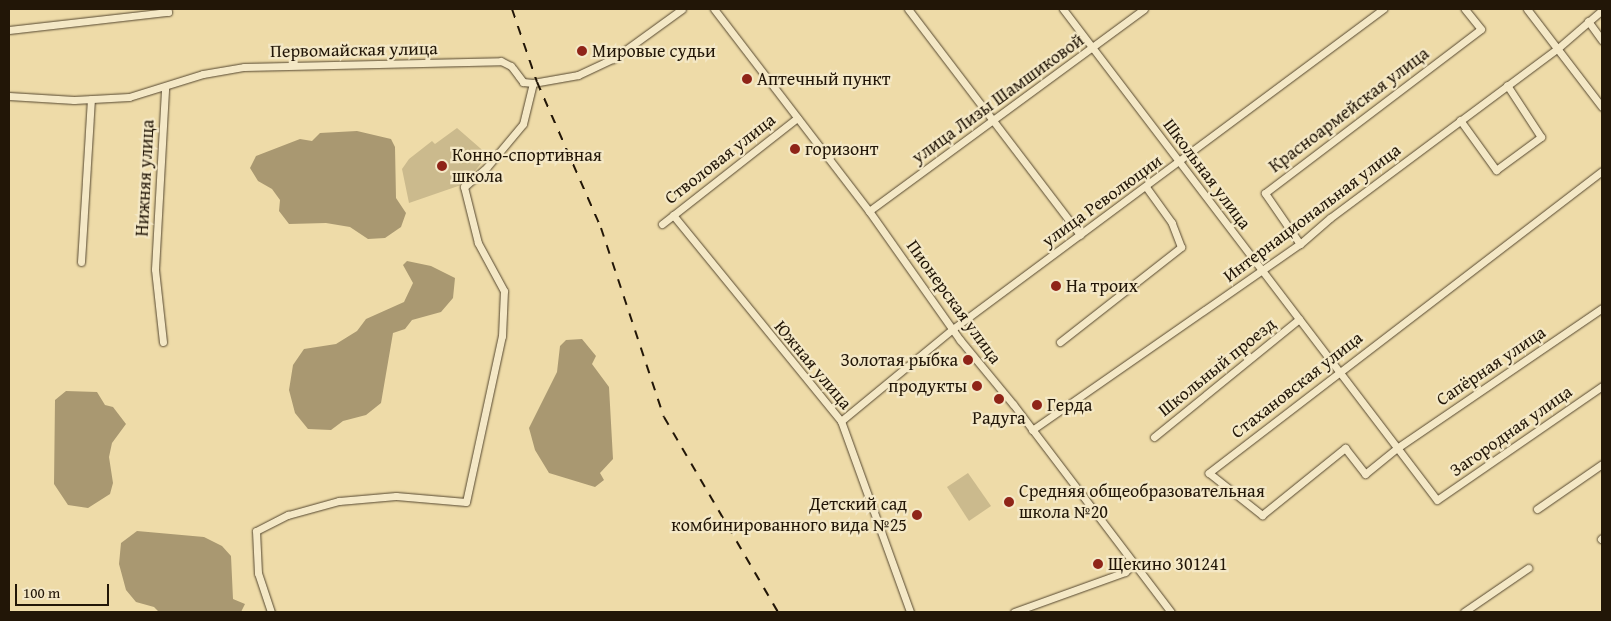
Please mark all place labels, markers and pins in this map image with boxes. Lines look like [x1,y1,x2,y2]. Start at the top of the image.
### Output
place label: Мировые судьи [592,40,716,62]
marker: Мировые судьи [576,45,588,57]
place label: Аптечный пункт [757,68,890,90]
marker: Аптечный пункт [741,73,753,85]
place label: горизонт [805,138,878,160]
marker: горизонт [789,143,801,155]
place label: Конно-спортивная школа [452,145,602,188]
marker: Конно-спортивная школа [436,160,448,172]
place label: На троих [1066,275,1138,297]
marker: На троих [1050,280,1062,292]
place label: Золотая рыбка [841,349,958,371]
marker: Золотая рыбка [962,354,974,366]
place label: продукты [888,375,967,397]
marker: продукты [971,380,983,392]
marker: Радуга [993,393,1005,405]
place label: Герда [1047,394,1092,416]
marker: Герда [1031,399,1043,411]
place label: Радуга [972,407,1026,429]
place label: Средняя общеобразовательная школа №20 [1019,481,1265,524]
place label: Детский сад комбинированного вида №25 [671,494,907,536]
marker: Средняя общеобразовательная школа №20 [1003,496,1015,508]
marker: Детский сад комбинированного вида №25 [911,509,923,521]
place label: Щекино 301241 [1108,553,1227,575]
marker: Щекино 301241 [1092,558,1104,570]

